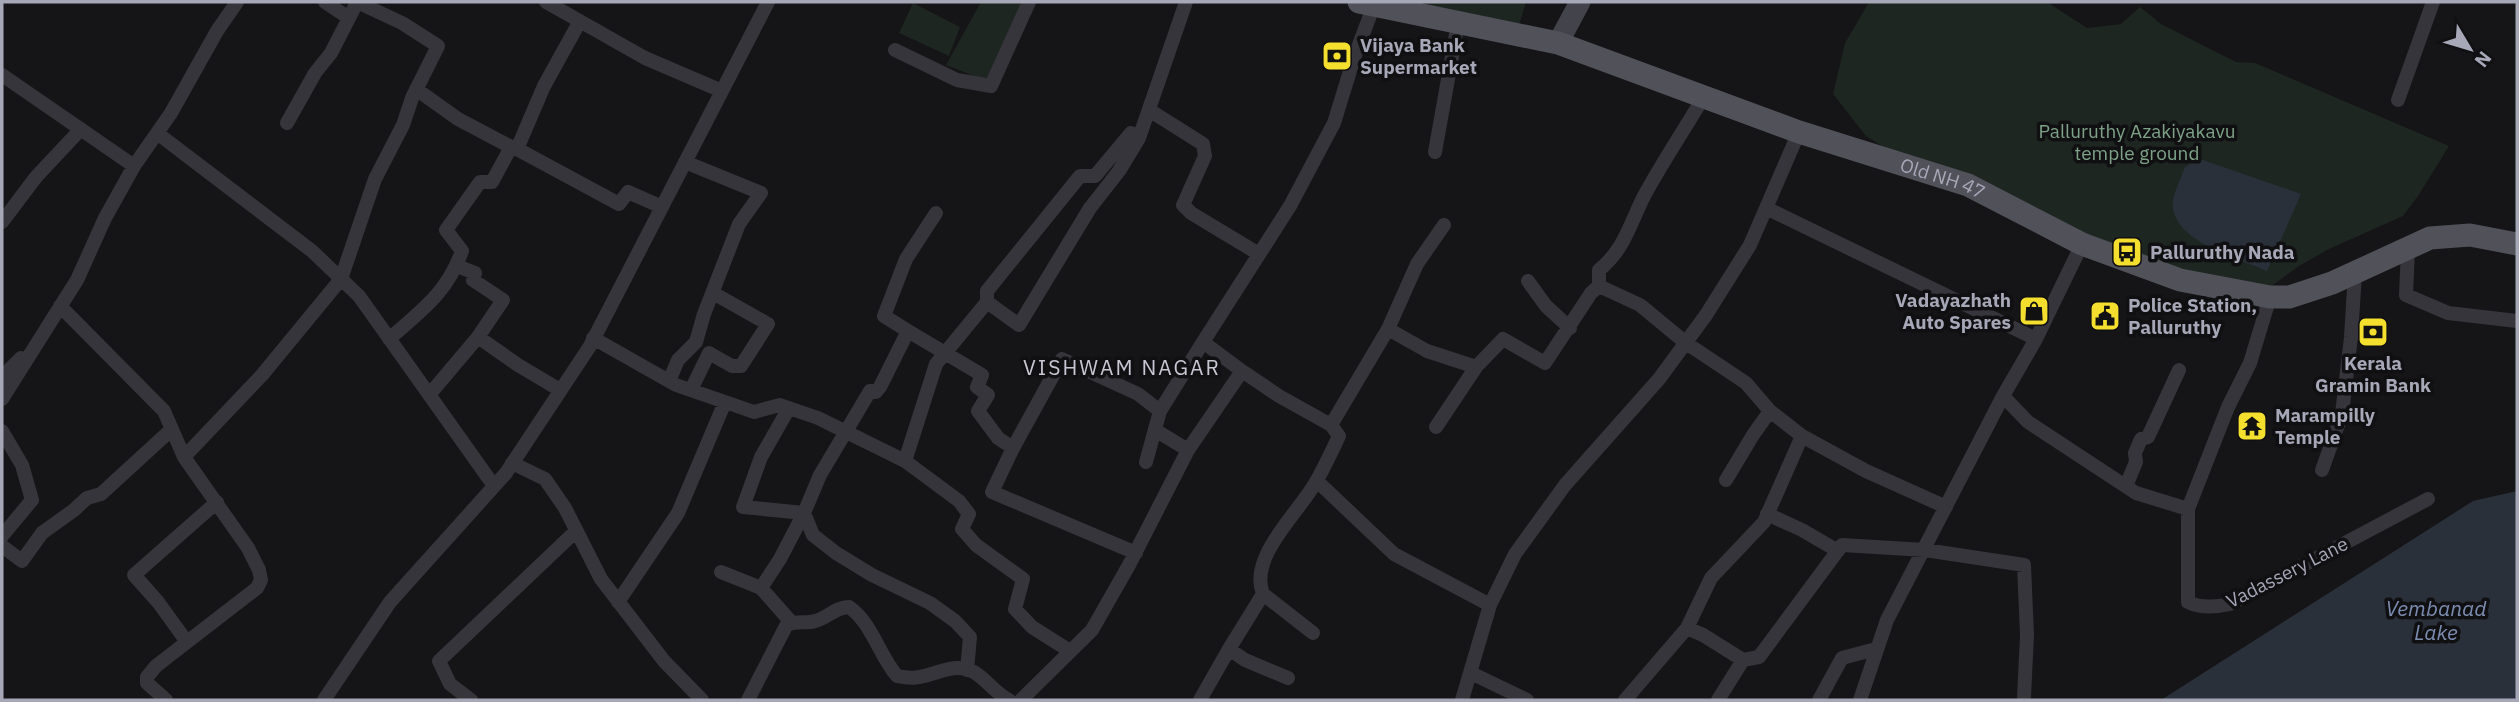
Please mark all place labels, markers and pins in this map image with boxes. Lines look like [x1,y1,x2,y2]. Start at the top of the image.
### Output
place label: Vijaya Bank Supermarket [1360,33,1477,79]
bank icon: Vijaya Bank Supermarket [1320,39,1354,73]
bus stop icon: Palluruthy Nada [2110,235,2144,269]
place label: Palluruthy Nada [2150,240,2295,264]
place label: Vadayazhath Auto Spares [1895,288,2011,334]
place label: Police Station, Palluruthy [2128,293,2257,339]
shop icon: Vadayazhath Auto Spares [2017,294,2051,328]
public building icon: Police Station, Palluruthy [2088,299,2122,333]
bank icon: Kerala Gramin Bank [2356,315,2390,349]
place label: Kerala Gramin Bank [2315,351,2431,397]
place label: Marampilly Temple [2275,403,2376,449]
temple icon: Marampilly Temple [2235,409,2269,443]

